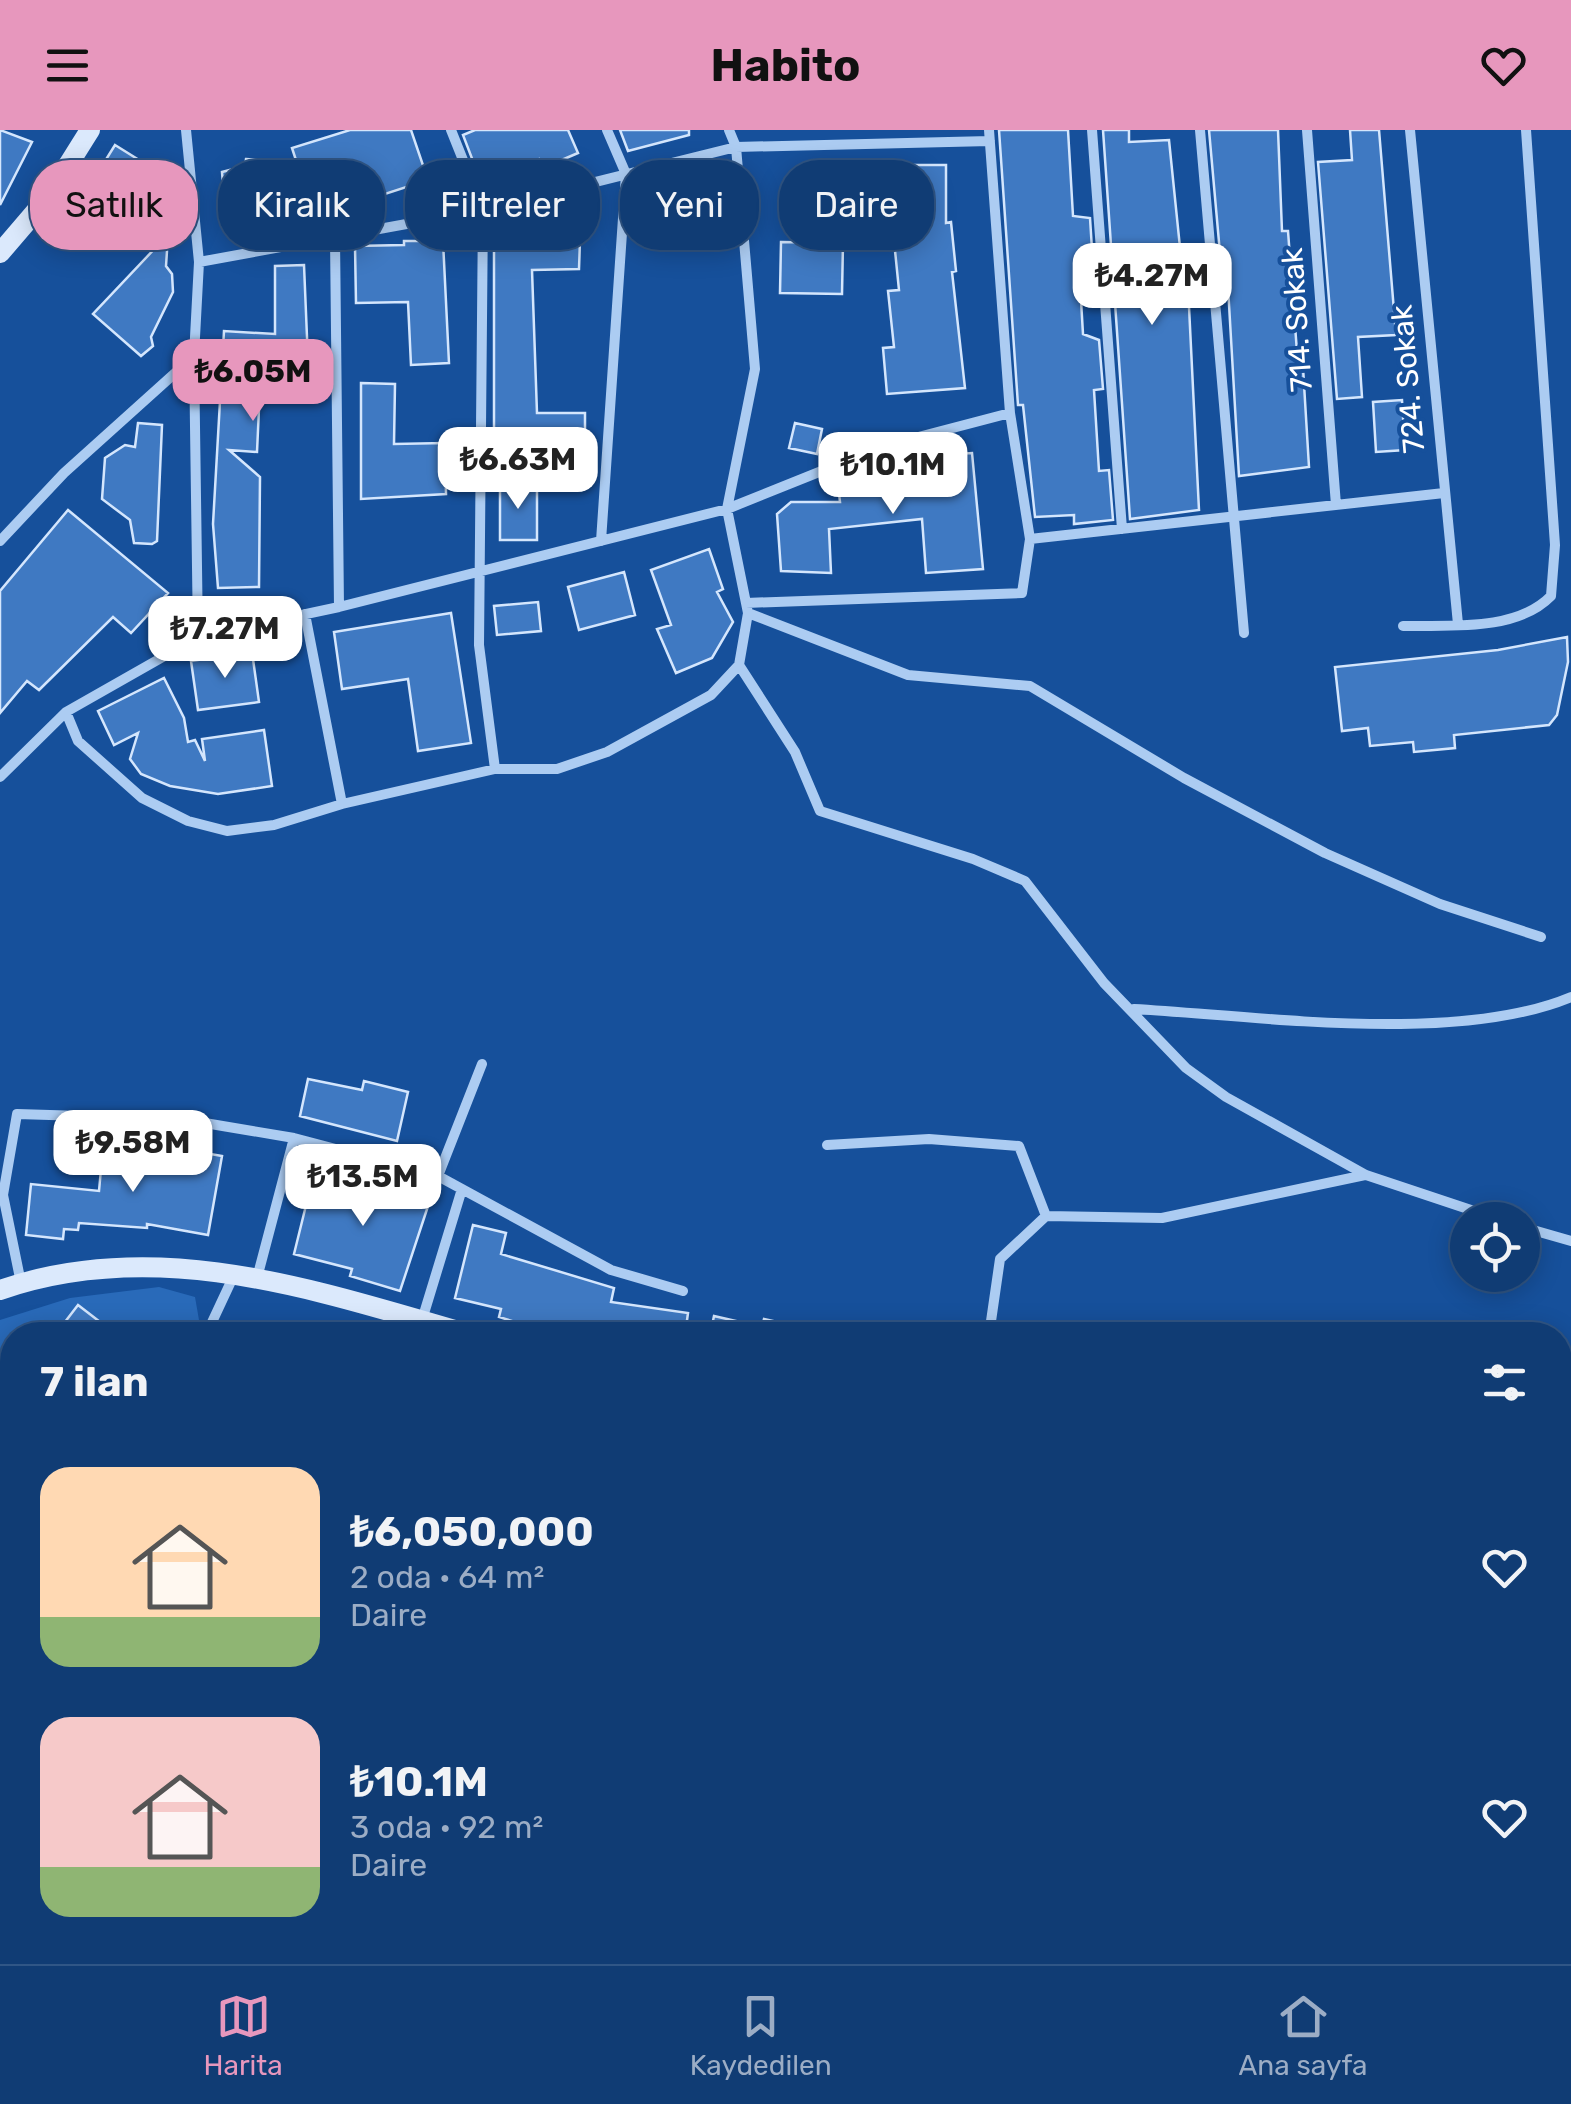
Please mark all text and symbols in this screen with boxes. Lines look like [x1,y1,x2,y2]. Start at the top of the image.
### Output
icon: menu [40,38,95,93]
icon: heart [1476,38,1531,93]
text: Habito [711,39,860,92]
chip: Satılık [30,160,198,250]
chip: Kiralık [218,160,385,250]
chip: Filtreler [405,160,600,250]
chip: Yeni [620,160,759,250]
chip: Daire [779,160,934,250]
pin: ₺4.27M [1071,243,1233,328]
street label: 714. Sokak [1274,246,1320,393]
text: ₺4.27M [1095,256,1209,294]
street label: 724. Sokak [1384,303,1432,455]
pin: ₺6.05M [172,339,334,424]
text: ₺6.05M [195,352,311,390]
pin: ₺6.63M [437,427,599,512]
pin: ₺10.1M [812,432,974,517]
text: ₺6.63M [460,440,576,478]
text: ₺10.1M [840,445,946,483]
pin: ₺7.27M [144,596,306,681]
text: ₺7.27M [170,609,280,647]
pin: ₺9.58M [52,1110,214,1195]
text: ₺9.58M [75,1123,191,1161]
pin: ₺13.5M [282,1144,444,1229]
text: ₺13.5M [307,1157,419,1195]
map controls [1450,1202,1540,1292]
button: locate [1450,1202,1540,1292]
icon: filters [1477,1355,1532,1410]
text: 7 ilan [40,1357,149,1407]
icon: home [120,1507,240,1627]
text: ₺6,050,000 [350,1507,594,1557]
icon: heart [1477,1540,1532,1595]
text: 2 oda · 64 m² [350,1558,544,1596]
text: Daire [350,1596,427,1634]
icon: home [120,1757,240,1877]
text: ₺10.1M [350,1757,488,1807]
icon: heart [1477,1790,1532,1845]
text: 3 oda · 92 m² [350,1808,543,1846]
text: Daire [350,1846,427,1884]
tab: Harita [203,1989,283,2082]
tab: Kaydedilen [690,1989,832,2082]
tab: Ana sayfa [1239,1989,1368,2082]

